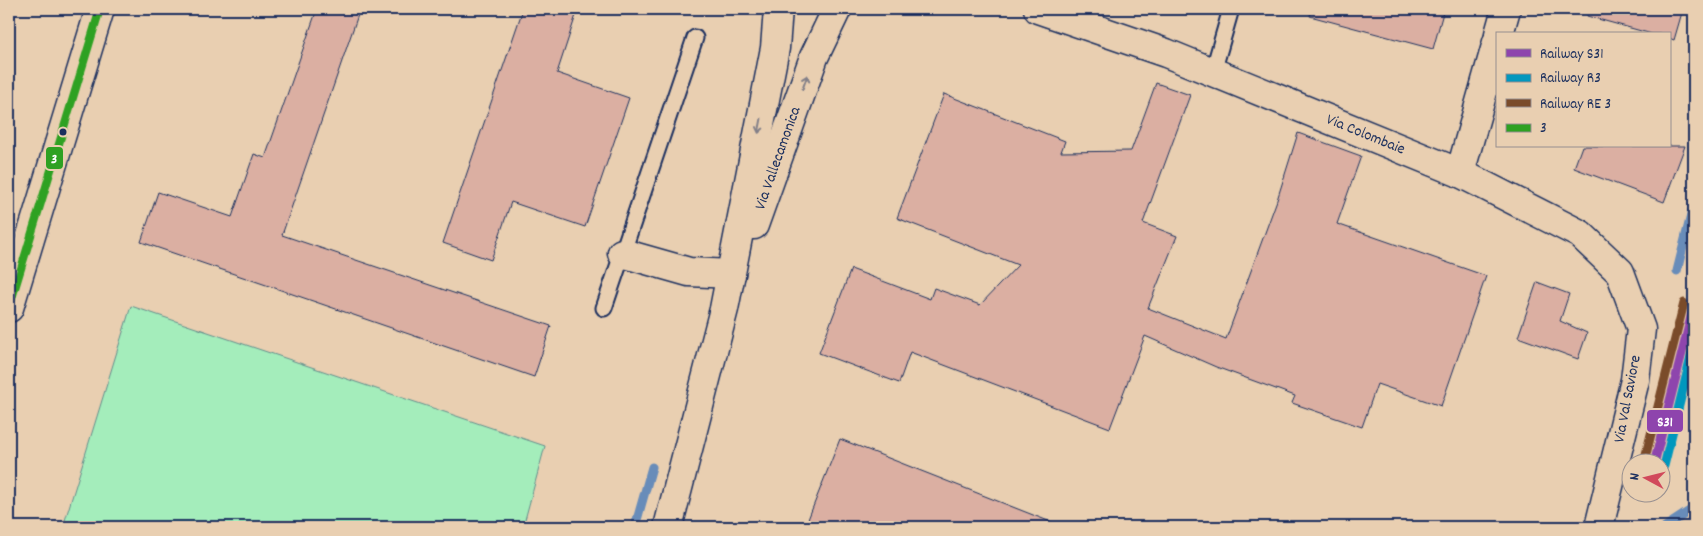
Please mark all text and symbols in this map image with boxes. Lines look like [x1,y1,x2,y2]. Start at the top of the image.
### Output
legend [1496,32,1670,148]
text: Railway S31 [1540,44,1603,66]
text: Railway R3 [1540,68,1601,90]
one-way arrow [801,75,810,90]
text: Railway RE 3 [1540,94,1611,116]
street label: Via Vallecamonica [749,103,807,213]
street label: Via Colombaie [1323,108,1409,161]
one-way arrow [754,118,764,134]
text: 3 [1540,118,1547,140]
unlabelled marker [58,127,68,137]
line badge: 3 [45,146,64,170]
text: 3 [51,150,57,170]
street label: Via Val Saviore [1608,353,1648,445]
line badge: S31 [1646,409,1684,433]
text: S31 [1657,413,1673,433]
north arrow [1620,454,1670,504]
text: N [1625,472,1645,481]

